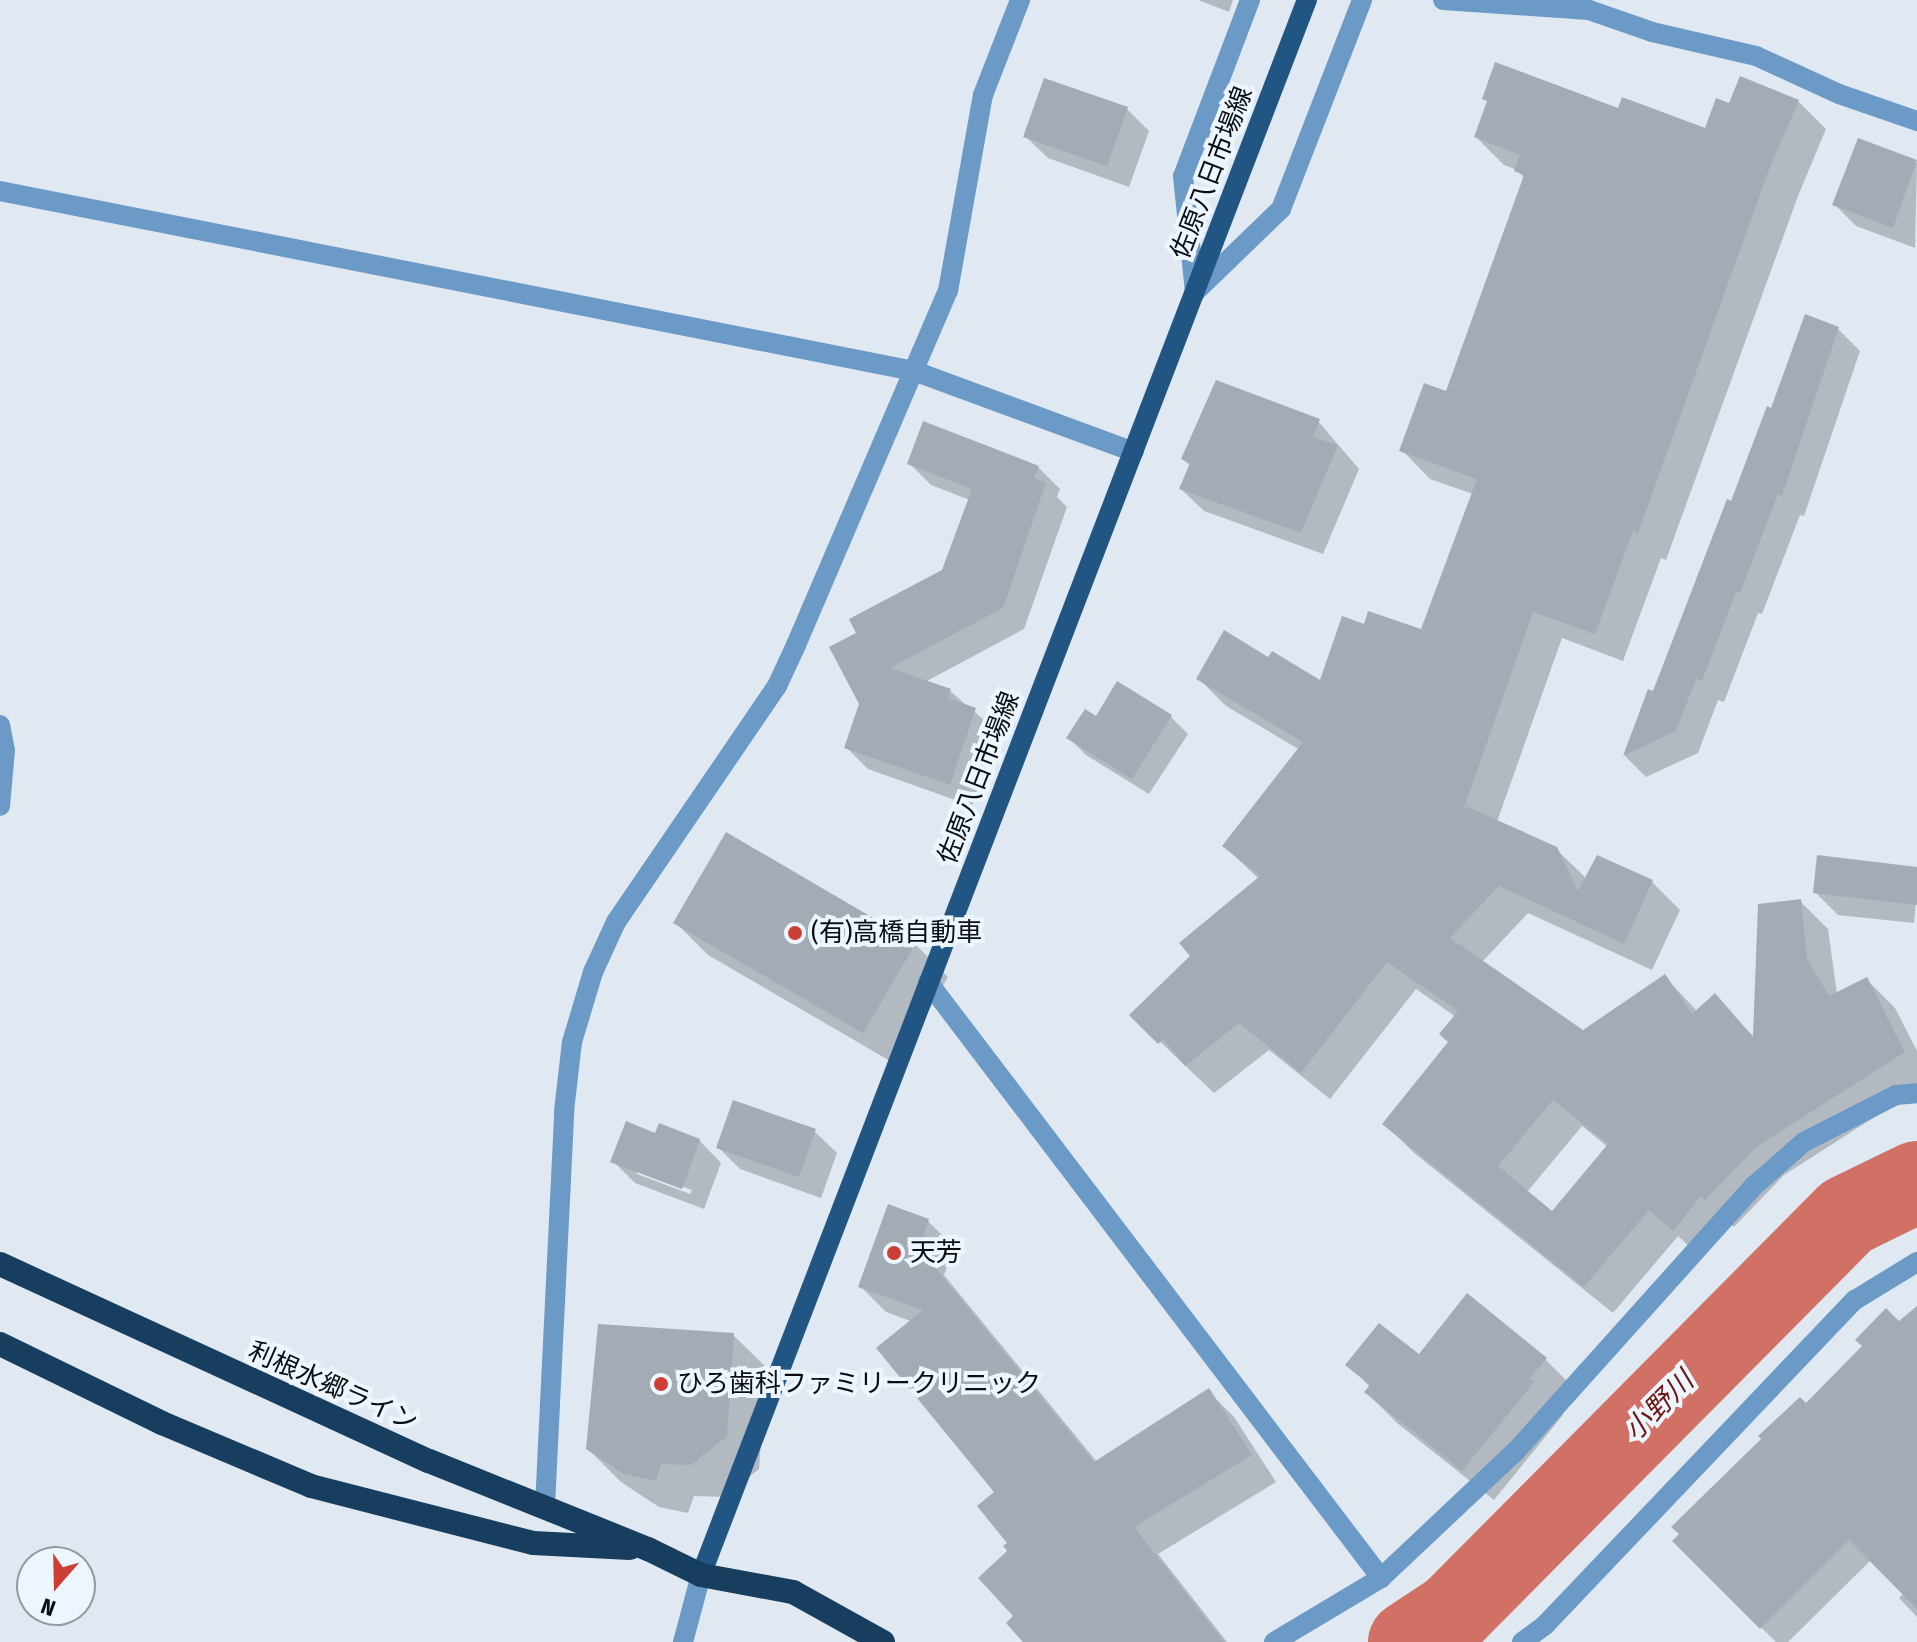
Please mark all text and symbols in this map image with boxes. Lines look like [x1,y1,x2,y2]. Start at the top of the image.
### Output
street label: 佐原八日市場線 [1165,82,1259,264]
street label: 佐原八日市場線 [932,687,1026,869]
place label: (有)高橋自動車 [811,917,982,949]
marker: (有)高橋自動車 [786,924,804,942]
place label: 天芳 [910,1237,962,1269]
marker: 天芳 [885,1244,903,1262]
street label: 利根水郷ライン [244,1336,422,1438]
water label: 小野川 [1617,1364,1701,1448]
place label: ひろ歯科ファミリークリニック [677,1368,1041,1400]
marker: ひろ歯科ファミリークリニック [652,1375,670,1393]
north arrow [16,1546,96,1626]
text: N [37,1592,59,1622]

